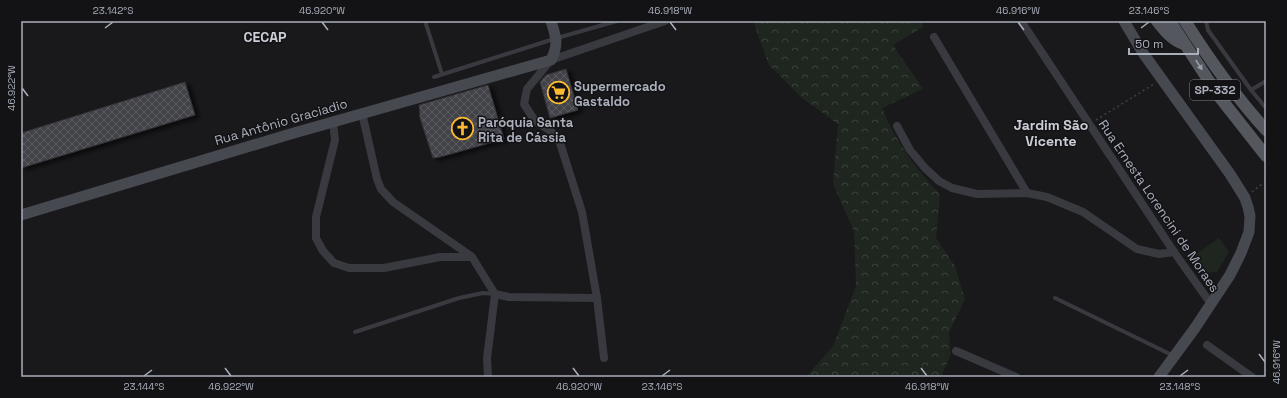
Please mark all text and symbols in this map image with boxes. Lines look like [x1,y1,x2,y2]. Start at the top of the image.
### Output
text: 23.142°S [93,4,133,17]
text: 46.920°W [299,4,345,17]
text: 46.918°W [648,4,692,17]
text: 46.916°W [996,4,1040,17]
text: 23.146°S [1129,4,1169,17]
district label: CECAP [243,28,287,46]
scale bar [1129,30,1198,56]
text: 50 m [1135,36,1163,52]
one-way arrow [1195,60,1203,70]
text: 46.922°W [5,65,18,111]
place label: Supermercado Gastaldo [574,78,666,110]
supermarket icon: Supermercado Gastaldo [545,80,571,106]
road number: SP-332 [1190,80,1240,100]
street label: Rua Antônio Graciadio [213,95,349,149]
place label: Paróquia Santa Rita de Cássia [478,114,574,146]
church icon: Paróquia Santa Rita de Cássia [449,116,475,142]
district label: Jardim São Vicente [1014,116,1088,150]
street label: Rua Ernesta Lorencini de Moraes [1095,117,1223,296]
text: 46.916°W [1270,340,1283,384]
text: 23.144°S [124,380,164,393]
text: 46.922°W [208,380,254,393]
text: 46.920°W [556,380,602,393]
text: 23.146°S [642,380,682,393]
text: 46.918°W [905,380,949,393]
text: 23.148°S [1160,380,1200,393]

